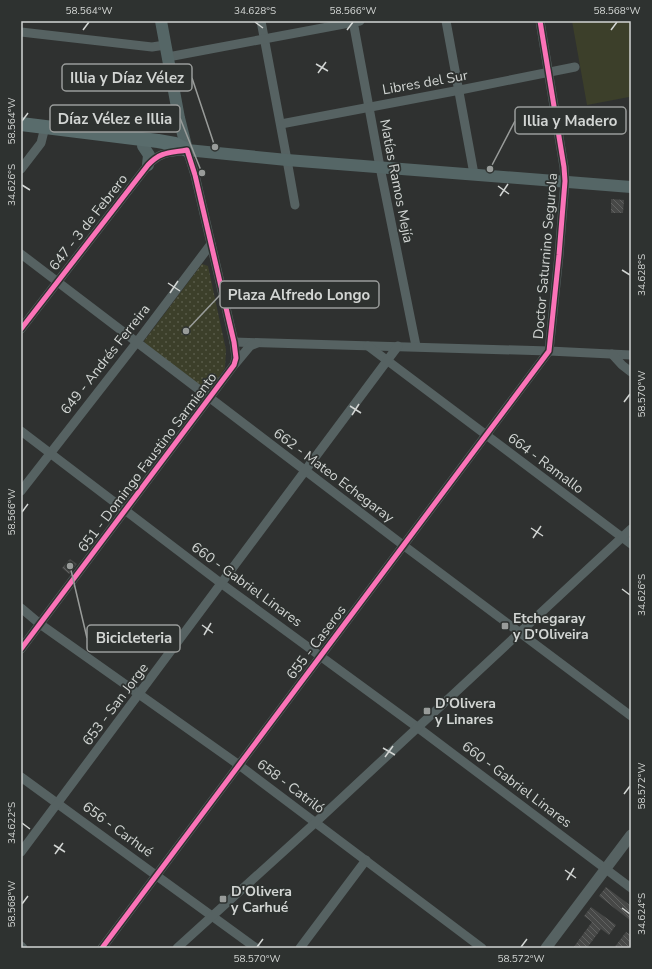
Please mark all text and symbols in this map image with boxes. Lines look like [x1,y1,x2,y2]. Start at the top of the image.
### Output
text: 58.564°W [65,4,113,18]
text: 34.628°S [234,4,276,18]
text: 58.566°W [329,4,377,18]
text: 58.568°W [593,4,641,18]
callout: Illia y Díaz Vélez [62,64,192,91]
street label: Libres del Sur [381,66,469,99]
text: Illia y Díaz Vélez [70,68,184,88]
text: 58.564°W [5,97,19,145]
callout: Díaz Vélez e Illia [50,105,180,132]
callout: Illia y Madero [515,107,626,134]
text: Díaz Vélez e Illia [58,109,172,129]
text: Illia y Madero [523,111,618,131]
street label: Matías Ramos Mejía [375,118,418,245]
text: 34.626°S [5,164,19,206]
street label: 647 - 3 de Febrero [45,170,132,275]
street label: Doctor Saturnino Segurola [529,172,562,340]
text: 34.628°S [635,254,649,296]
callout: Plaza Alfredo Longo [220,281,379,308]
text: Plaza Alfredo Longo [228,285,371,305]
street label: 649 - Andrés Ferreira [56,300,154,418]
street label: 651 - Domingo Faustino Sarmiento [73,368,221,556]
text: 58.570°W [635,370,649,418]
street label: 662 - Mateo Echegaray [269,424,399,528]
street label: 664 - Ramallo [504,429,588,498]
text: 58.566°W [5,488,19,536]
street label: 660 - Gabriel Linares [187,538,306,631]
text: 34.626°S [635,574,649,616]
street label: 655 - Caseros [282,601,351,683]
place label: Etchegaray y D'Oliveira [512,609,589,644]
marker: Etchegaray y D'Oliveira [500,621,510,631]
callout: Bicicleteria [87,625,180,652]
text: Bicicleteria [96,628,172,648]
street label: 653 - San Jorge [78,659,153,749]
place label: D'Olivera y Linares [434,694,496,729]
marker: D'Olivera y Linares [422,706,432,716]
street label: 660 - Gabriel Linares [458,737,576,832]
street label: 658 - Catriló [253,755,329,818]
text: 58.572°W [635,762,649,810]
street label: 656 - Carhué [78,797,157,862]
text: 34.622°S [5,802,19,844]
text: 58.568°W [5,880,19,928]
place label: D'Olivera y Carhué [230,882,292,917]
text: 34.624°S [635,893,649,935]
marker: D'Olivera y Carhué [218,894,228,904]
text: 58.570°W [233,952,281,966]
text: 58.572°W [497,952,545,966]

